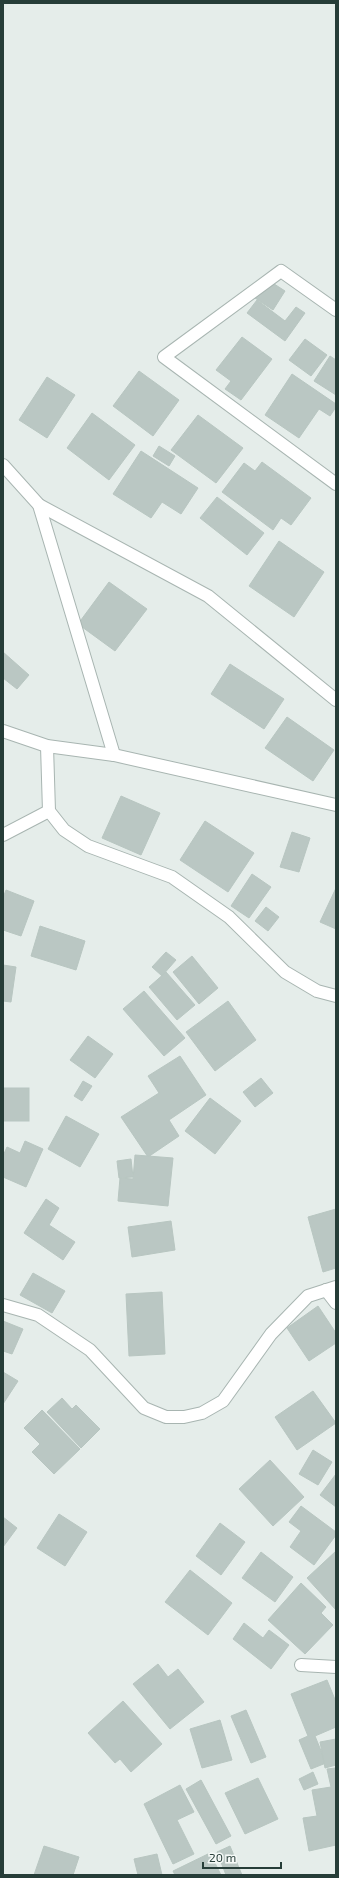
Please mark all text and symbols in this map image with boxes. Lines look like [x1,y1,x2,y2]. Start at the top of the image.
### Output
scale bar [203,1844,281,1870]
text: 20 m [209,1850,236,1864]

